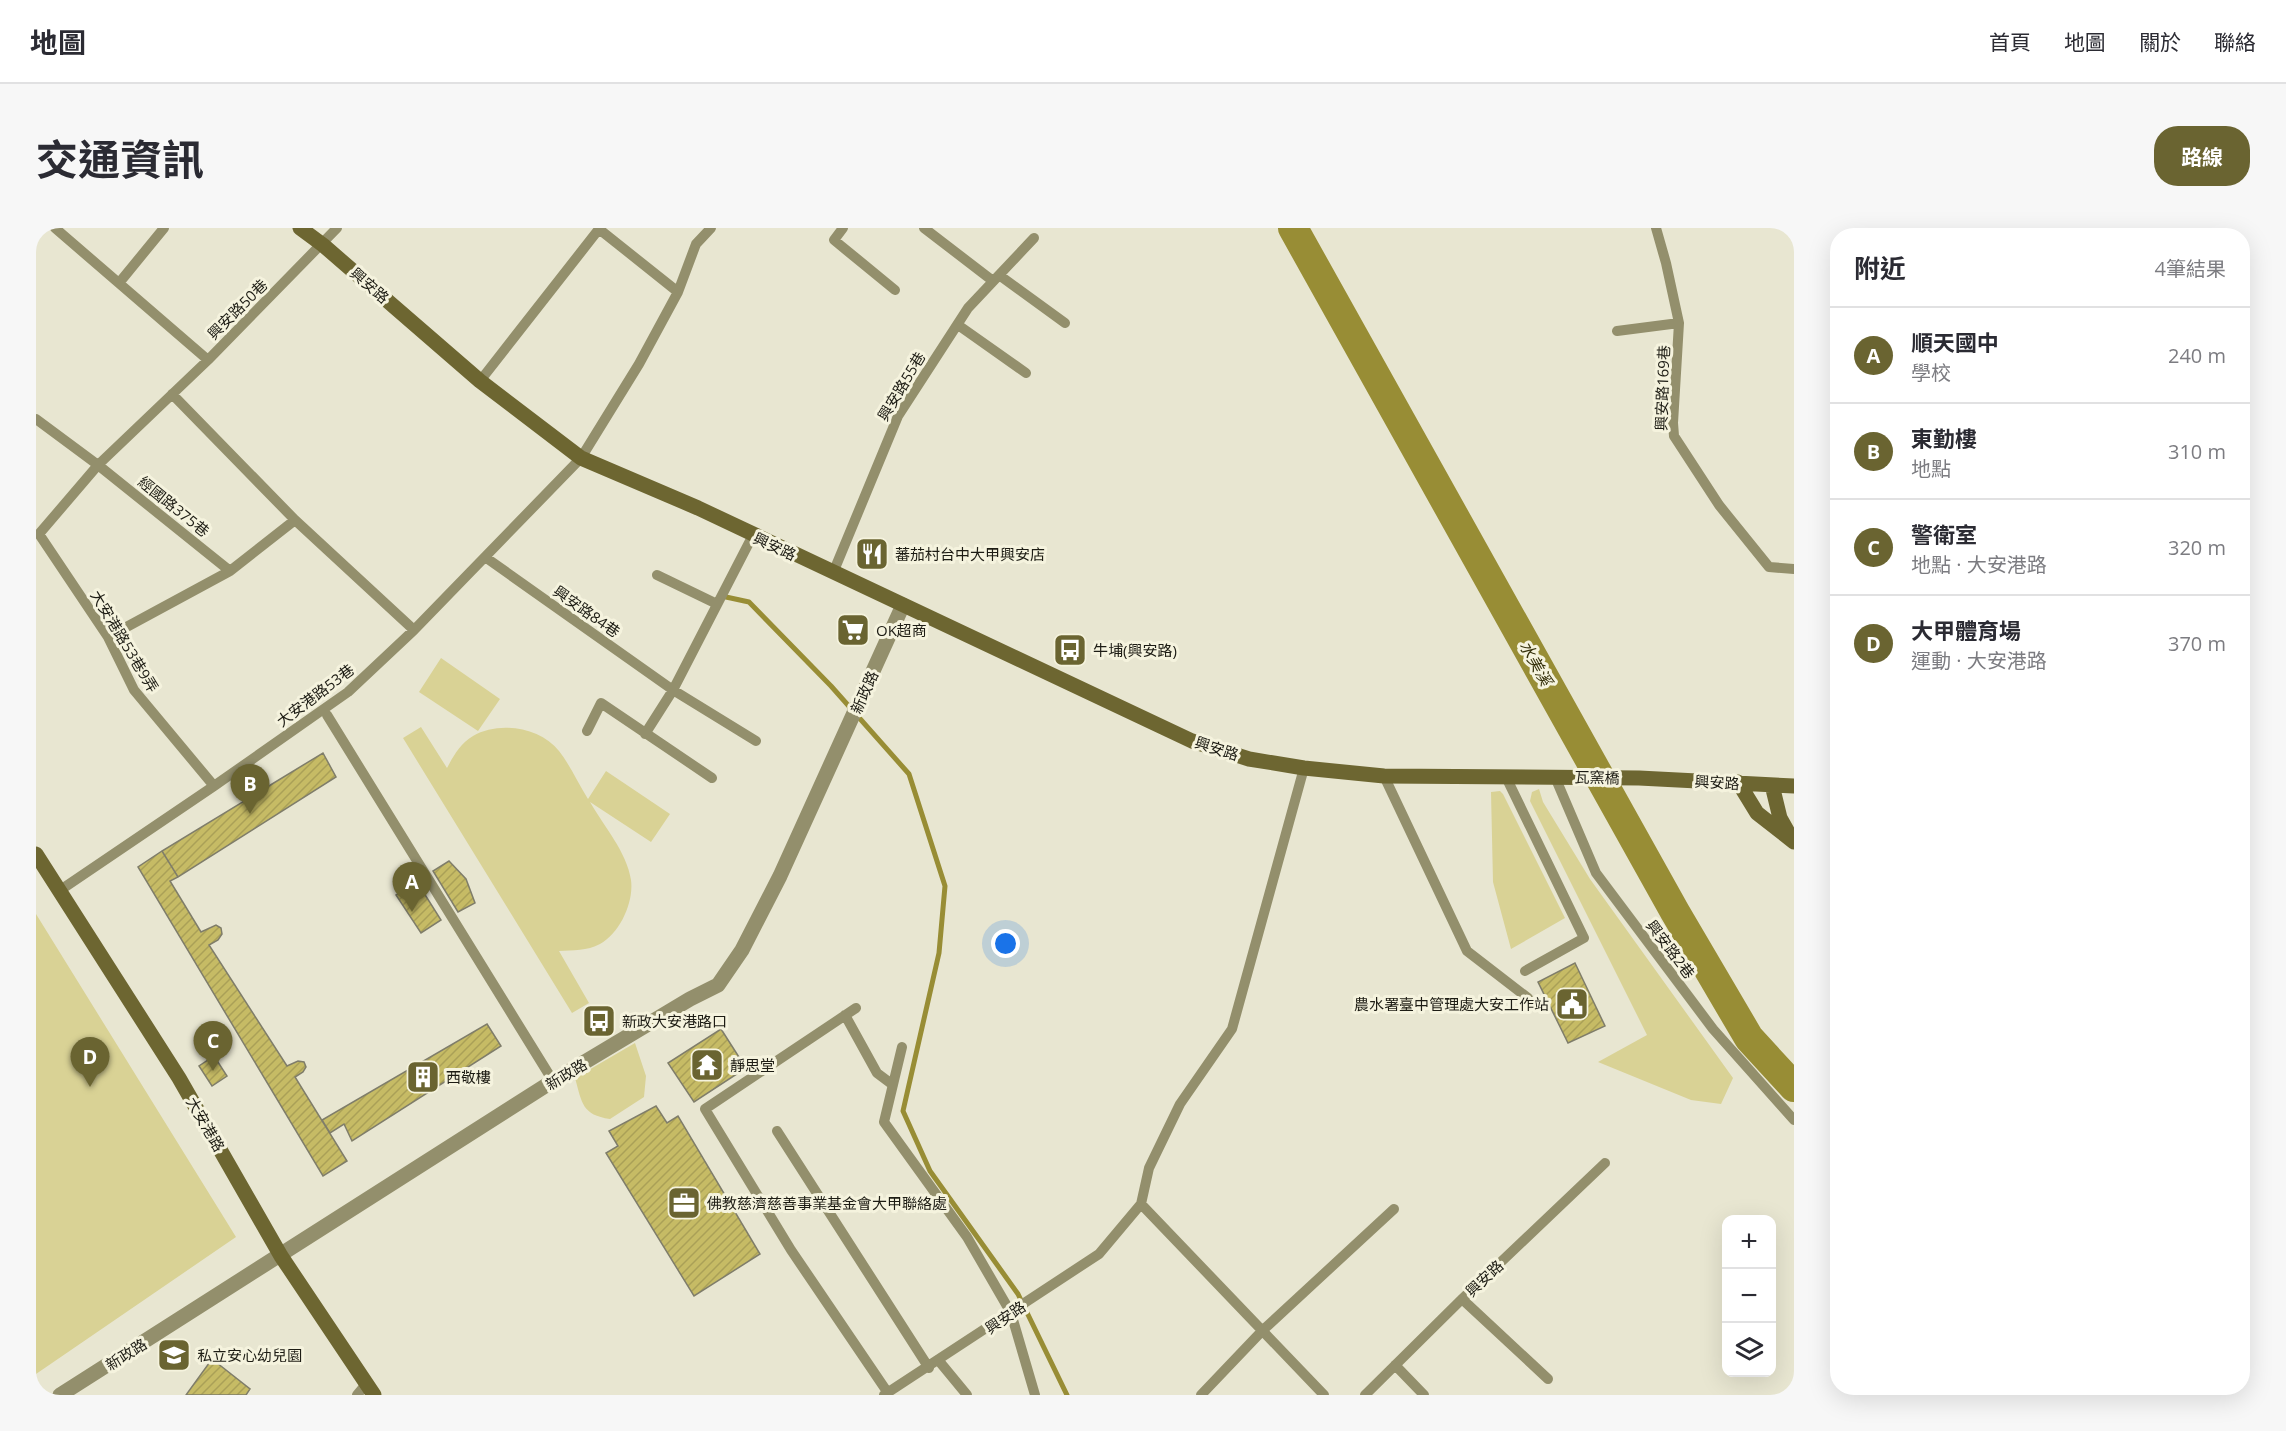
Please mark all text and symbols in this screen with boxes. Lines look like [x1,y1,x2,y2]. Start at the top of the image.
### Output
text: 地圖 [30,23,86,61]
text: 首頁 [1989,28,2031,56]
text: 地圖 [2064,28,2106,56]
text: 關於 [2139,28,2181,56]
text: 聯絡 [2214,28,2256,56]
button: 路線 [2154,126,2250,186]
text: 交通資訊 [36,130,204,187]
text: 附近 [1854,250,1906,286]
text: 4筆結果 [2155,255,2226,282]
street label: 興安路 [346,263,394,307]
street label: 興安路50巷 [203,275,271,343]
text: 順天國中 [1911,327,1999,357]
text: A [1867,342,1880,369]
text: 240 m [2168,342,2226,369]
street label: 興安路169巷 [1651,345,1673,431]
street label: 興安路55巷 [873,348,929,424]
text: 學校 [1911,359,1951,386]
text: 東勤樓 [1911,423,1977,453]
text: B [1867,438,1880,465]
text: 310 m [2168,438,2226,465]
text: 地點 [1911,455,1951,482]
street label: 經國路375巷 [134,471,214,541]
text: 警衛室 [1911,519,1977,549]
street label: 興安路 [750,527,800,565]
text: C [1867,534,1880,561]
text: 320 m [2168,534,2226,561]
restaurant icon: 蕃茄村台中大甲興安店 [854,536,890,572]
place label: 蕃茄村台中大甲興安店 [895,544,1045,564]
text: 地點 · 大安港路 [1911,551,2047,578]
street label: 興安路84巷 [550,581,624,641]
street label: 大安港路53巷9弄 [87,586,163,696]
supermarket icon: OK超商 [835,612,871,648]
text: 大甲體育場 [1911,615,2021,645]
place label: OK超商 [876,620,927,640]
text: D [1866,630,1881,657]
text: 370 m [2168,630,2226,657]
bus stop icon: 牛埔(興安路) [1052,632,1088,668]
water label: 水美溪 [1515,637,1558,691]
place label: 牛埔(興安路) [1093,640,1177,660]
text: 運動 · 大安港路 [1911,647,2047,674]
street label: 大安港路53巷 [272,659,358,731]
street label: 新政路 [846,667,882,717]
street label: 興安路 [1193,732,1241,764]
pin: B [230,764,270,814]
street label: 瓦窯橋 [1574,767,1620,787]
street label: 興安路 [1694,771,1740,793]
pin: A [392,862,431,912]
street label: 興安路2巷 [1642,916,1700,982]
your location [991,929,1020,958]
public building icon: 農水署臺中管理處大安工作站 [1554,986,1590,1022]
place label: 農水署臺中管理處大安工作站 [1354,994,1549,1014]
bus stop icon: 新政大安港路口 [581,1003,617,1039]
place label: 新政大安港路口 [622,1011,727,1031]
pin: C [194,1022,232,1071]
pin: D [70,1038,110,1087]
temple icon: 靜思堂 [689,1047,725,1083]
street label: 新政路 [542,1054,590,1094]
place label: 靜思堂 [730,1055,775,1075]
building icon: 西敬樓 [405,1059,441,1095]
place label: 西敬樓 [446,1067,491,1087]
street label: 大安港路 [182,1093,230,1155]
office icon: 佛教慈濟慈善事業基金會大甲聯絡處 [666,1185,702,1221]
place label: 佛教慈濟慈善事業基金會大甲聯絡處 [707,1193,947,1213]
map controls [1722,1215,1776,1377]
button: + [1722,1215,1776,1269]
street label: 興安路 [1461,1255,1507,1301]
button: − [1722,1269,1776,1323]
street label: 興安路 [981,1296,1029,1338]
button: layers [1722,1323,1776,1377]
street label: 新政路 [102,1334,150,1374]
school or university icon: 私立安心幼兒園 [156,1337,192,1373]
place label: 私立安心幼兒園 [197,1345,302,1365]

